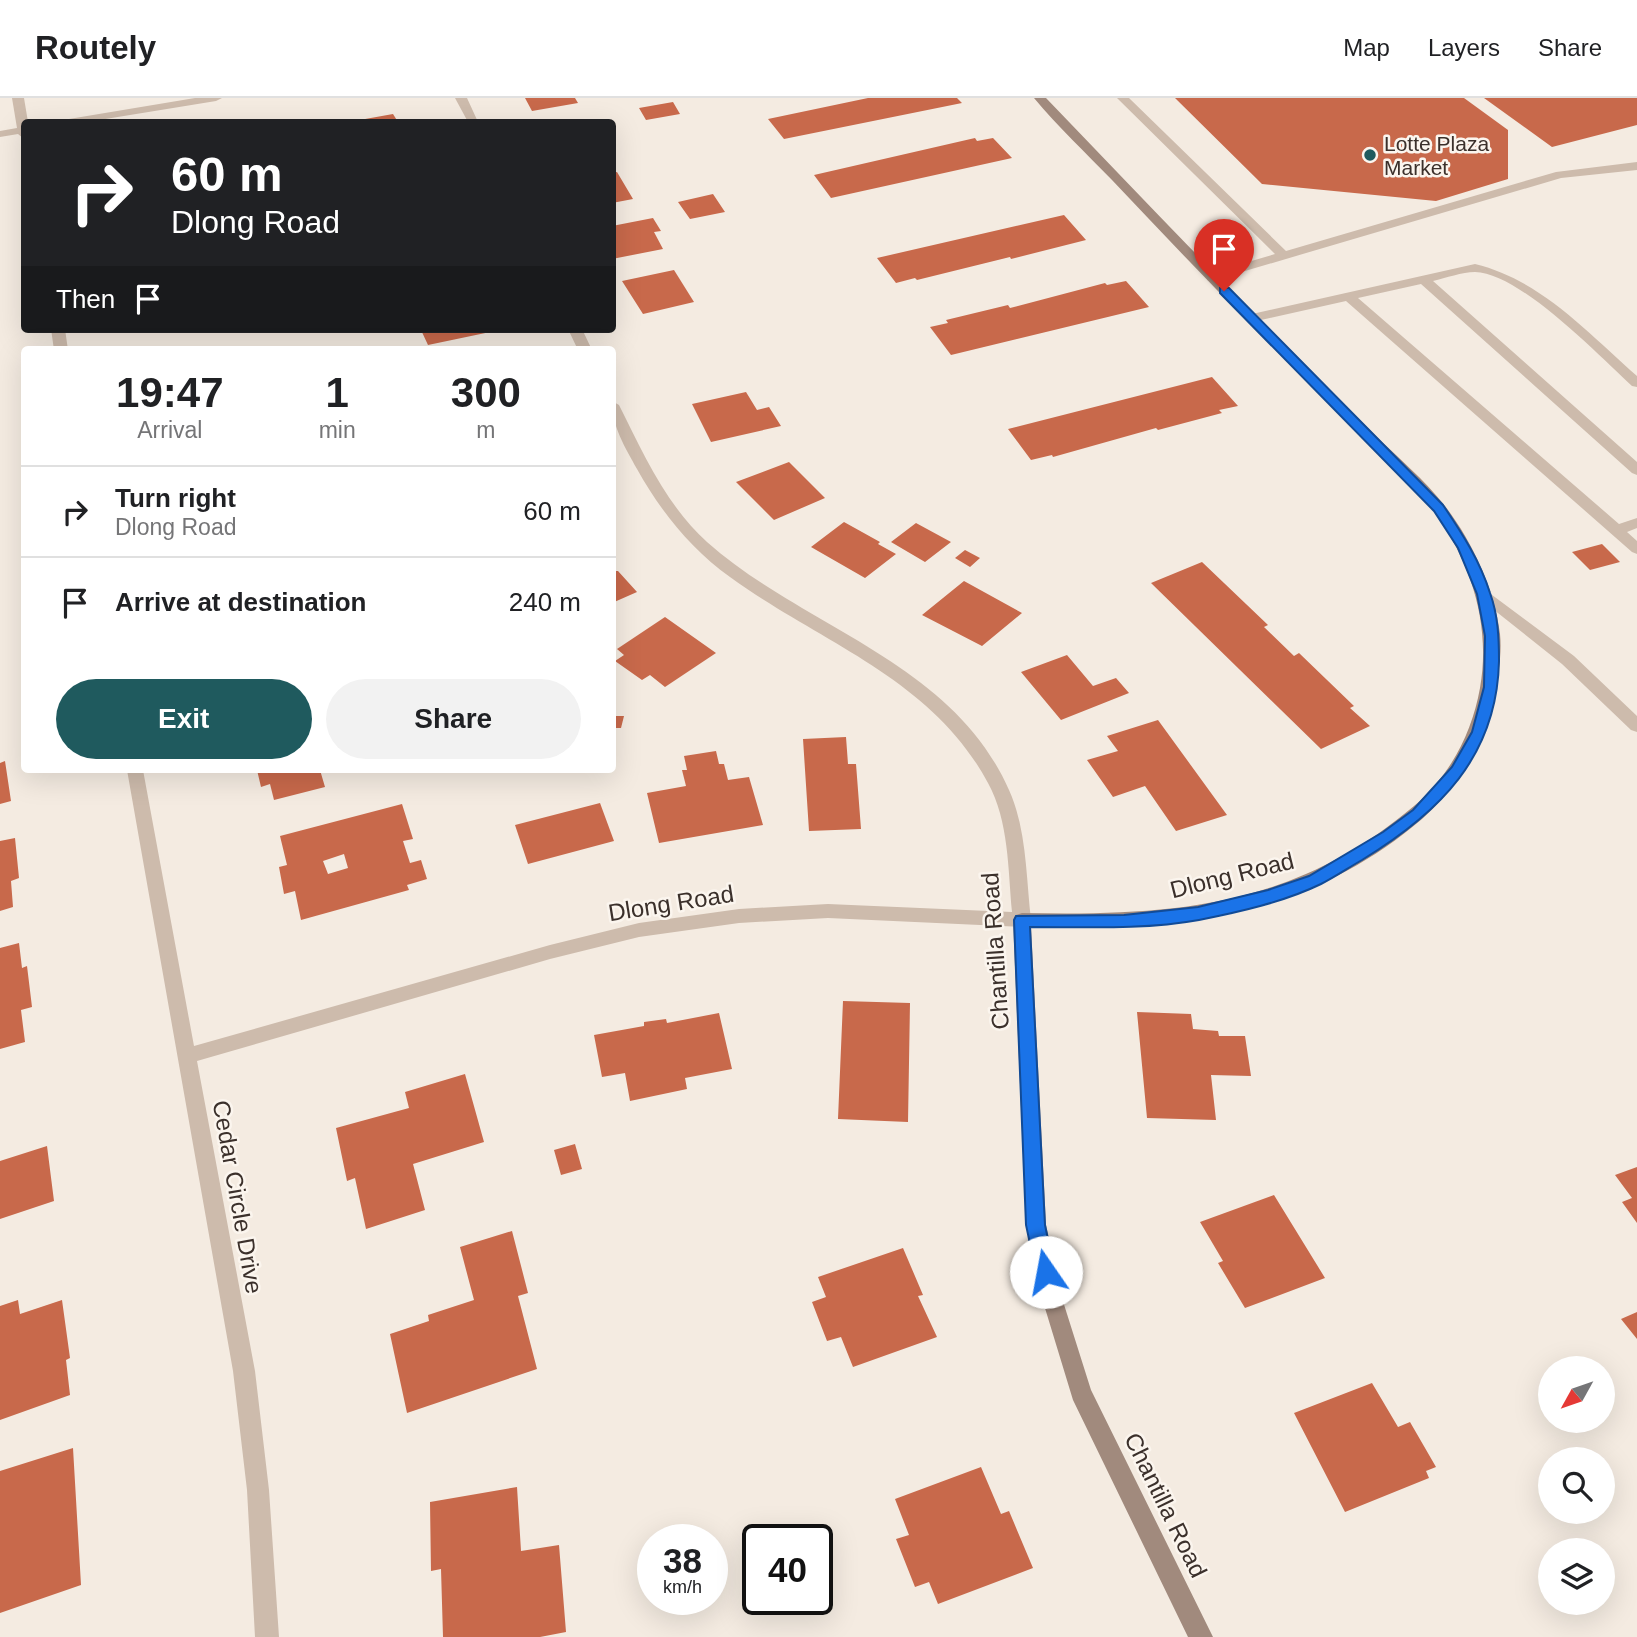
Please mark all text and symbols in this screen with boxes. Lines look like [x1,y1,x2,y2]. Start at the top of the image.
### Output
text: Routely [35,29,156,66]
text: Map [1343,34,1390,61]
text: Layers [1428,34,1500,61]
text: Share [1538,34,1602,61]
place label: Lotte Plaza Market [1384,132,1489,179]
icon: right [56,147,147,238]
text: 60 m [171,147,283,201]
marker: Lotte Plaza Market [1362,147,1378,163]
text: Dlong Road [171,204,340,240]
pin [1194,219,1254,291]
icon: arrive [1205,230,1243,268]
icon: arrive [129,280,167,318]
text: Then [56,284,115,314]
text: 19:47 [116,369,224,416]
text: 1 [325,369,349,416]
text: 300 [451,369,521,416]
text: Arrival [137,417,202,443]
text: min [319,417,356,443]
text: m [476,417,495,443]
text: Turn right [115,483,236,513]
icon: right [56,493,94,531]
text: 60 m [523,496,581,526]
text: Dlong Road [115,514,236,540]
icon: arrive [56,584,94,622]
text: Arrive at destination [115,587,366,617]
text: 240 m [509,587,581,617]
button: Exit [56,679,312,759]
button: Share [326,679,581,759]
street label: Dlong Road [1167,847,1297,903]
street label: Chantilla Road [976,872,1014,1030]
street label: Dlong Road [606,880,736,926]
street label: Cedar Circle Drive [208,1098,268,1296]
position arrow [1009,1235,1083,1309]
north arrow [1538,1356,1615,1433]
map controls [1538,1356,1615,1615]
street label: Chantilla Road [1119,1428,1213,1582]
button: search [1538,1447,1615,1524]
speed limit sign: 40 [742,1524,833,1615]
button: layers [1538,1538,1615,1615]
text: 38 [663,1541,702,1580]
text: km/h [663,1577,702,1597]

